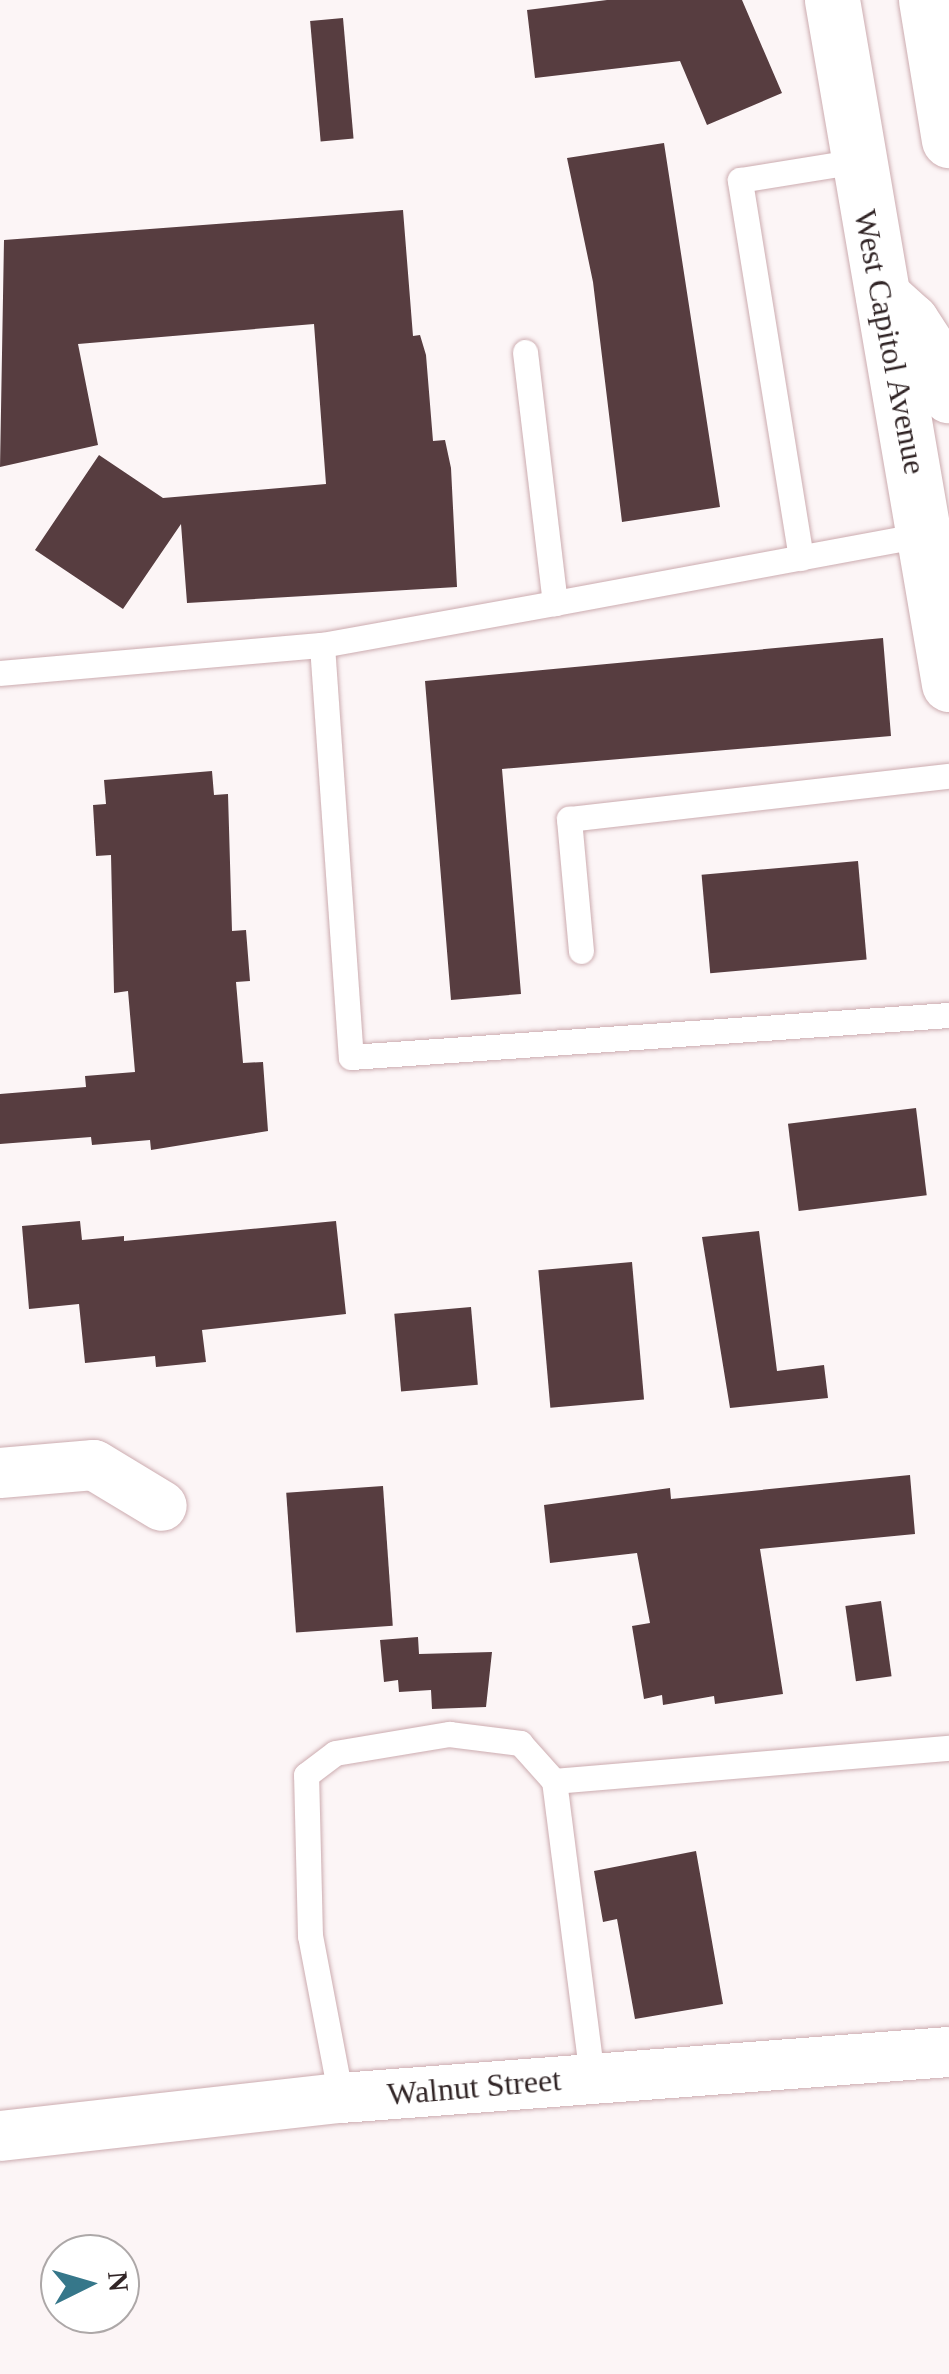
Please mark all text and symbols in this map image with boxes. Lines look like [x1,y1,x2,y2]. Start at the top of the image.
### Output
street label: West Capitol Avenue [845,206,935,478]
street label: Walnut Street [386,2060,562,2114]
north arrow [40,2234,140,2334]
text: N [102,2270,135,2293]

